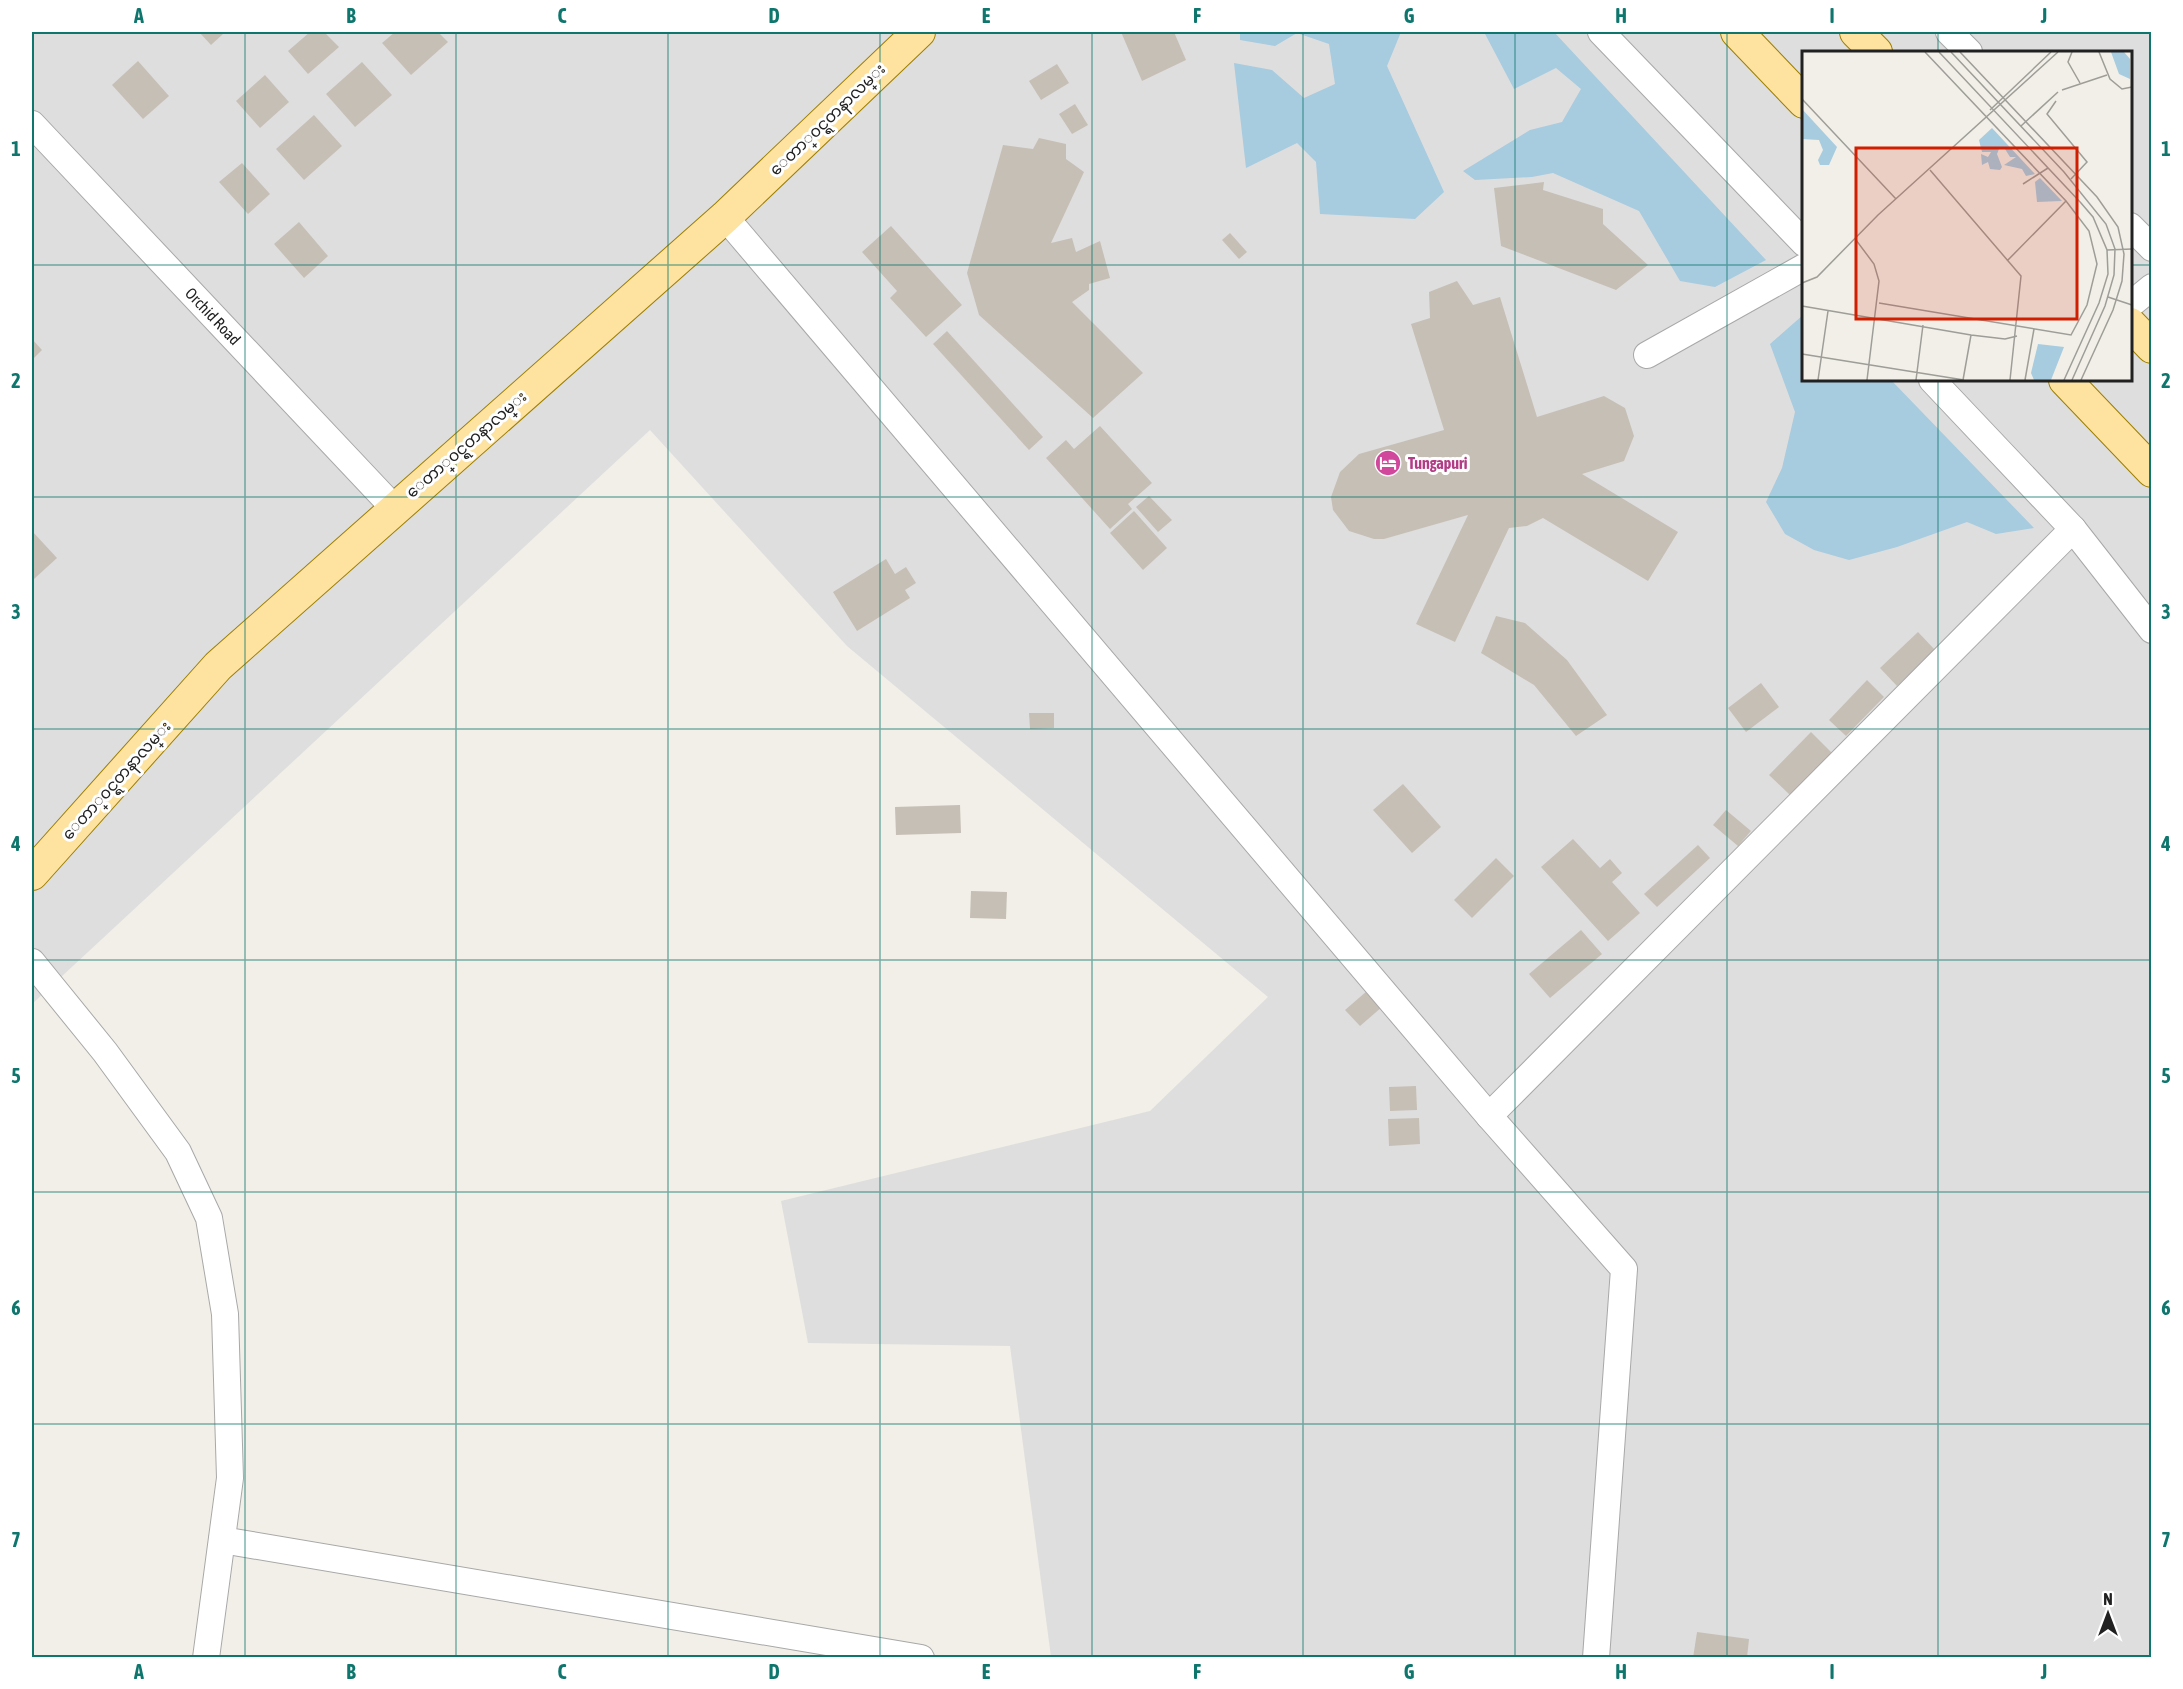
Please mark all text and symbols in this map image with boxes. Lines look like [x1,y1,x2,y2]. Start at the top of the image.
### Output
text: A [133,4,144,27]
text: B [346,4,356,27]
text: C [558,4,567,27]
text: D [768,4,780,27]
text: E [982,4,991,27]
text: F [1193,4,1201,27]
text: G [1404,4,1415,27]
text: H [1615,4,1627,27]
text: I [1829,4,1835,27]
text: J [2040,4,2047,27]
inset map [1802,51,2132,381]
street label: ေတာ္၀င္ရတနာလမ္း [766,59,892,183]
text: 1 [11,137,21,160]
text: 1 [2161,137,2171,160]
street label: Orchid Road [182,284,244,348]
text: 2 [11,369,21,392]
text: 2 [2161,369,2171,392]
street label: ေတာ္၀င္ရတနာလမ္း [402,387,533,505]
hotel icon: Tungapuri [1373,448,1403,478]
place label: Tungapuri [1408,454,1468,472]
text: 3 [11,600,21,623]
text: 3 [2161,600,2171,623]
street label: ေတာ္၀င္ရတနာလမ္း [58,717,178,847]
text: 4 [10,832,21,855]
text: 4 [2160,832,2171,855]
text: 5 [11,1064,21,1087]
text: 5 [2161,1064,2171,1087]
text: 6 [11,1296,21,1319]
text: 6 [2161,1296,2171,1319]
text: 7 [11,1528,21,1551]
text: 7 [2161,1528,2171,1551]
north arrow [2078,1584,2138,1644]
text: N [2103,1590,2113,1608]
text: A [133,1660,144,1683]
text: B [346,1660,356,1683]
text: C [558,1660,567,1683]
text: D [768,1660,780,1683]
text: E [982,1660,991,1683]
text: F [1193,1660,1201,1683]
text: G [1404,1660,1415,1683]
text: H [1615,1660,1627,1683]
text: I [1829,1660,1835,1683]
text: J [2040,1660,2047,1683]

